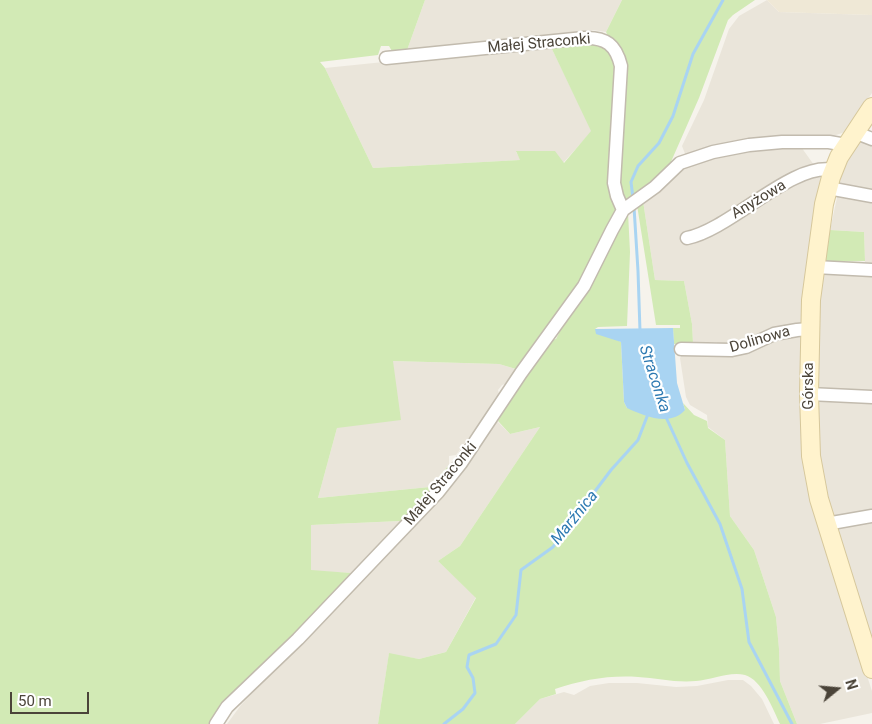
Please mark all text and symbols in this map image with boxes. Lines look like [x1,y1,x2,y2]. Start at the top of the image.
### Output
street label: Małej Straconki [487,31,591,57]
street label: Anyżowa [728,177,790,223]
street label: Dolinowa [728,323,792,357]
water label: Straconka [634,343,674,415]
street label: Górska [800,362,818,410]
street label: Małej Straconki [401,439,481,529]
water label: Marźnica [547,487,603,549]
north arrow [812,664,862,714]
text: N [842,678,860,692]
scale bar [12,682,91,714]
text: 50 m [18,692,52,710]

